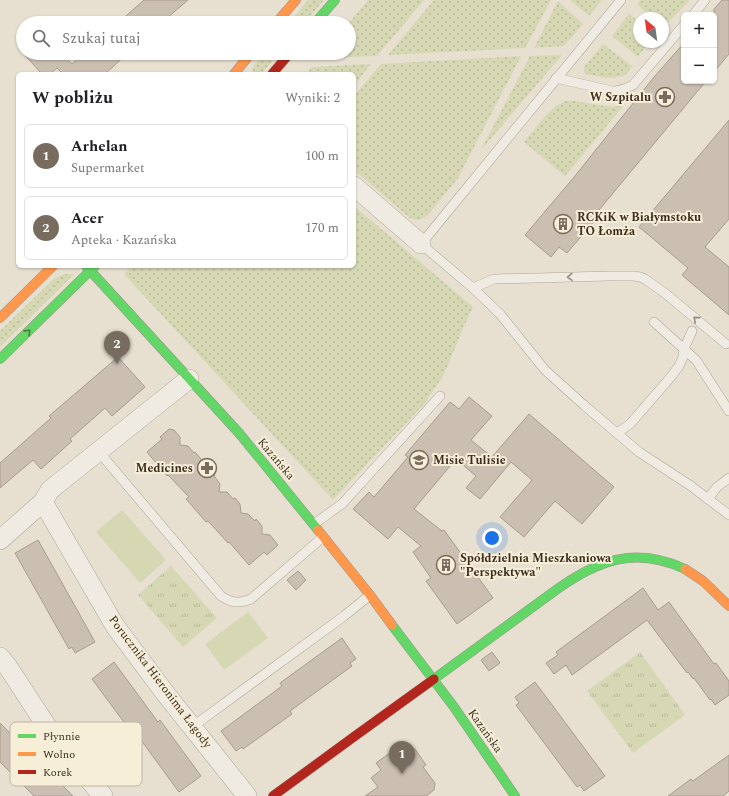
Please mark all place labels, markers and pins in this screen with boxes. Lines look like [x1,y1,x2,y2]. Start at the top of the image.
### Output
pharmacy icon: W Szpitalu [654,86,676,108]
place label: W Szpitalu [590,88,651,107]
place label: RCKiK w Białymstoku TO Łomża [577,208,701,241]
building icon: RCKiK w Białymstoku TO Łomża [552,213,574,235]
pin: 2 [104,331,130,364]
school or university icon: Misie Tulisie [408,449,430,471]
place label: Misie Tulisie [433,451,506,470]
pharmacy icon: Medicines [196,457,218,479]
place label: Medicines [136,459,193,478]
place label: Spółdzielnia Mieszkaniowa "Perspektywa" [460,549,612,582]
building icon: Spółdzielnia Mieszkaniowa "Perspektywa" [435,554,457,576]
pin: 1 [389,741,415,774]

